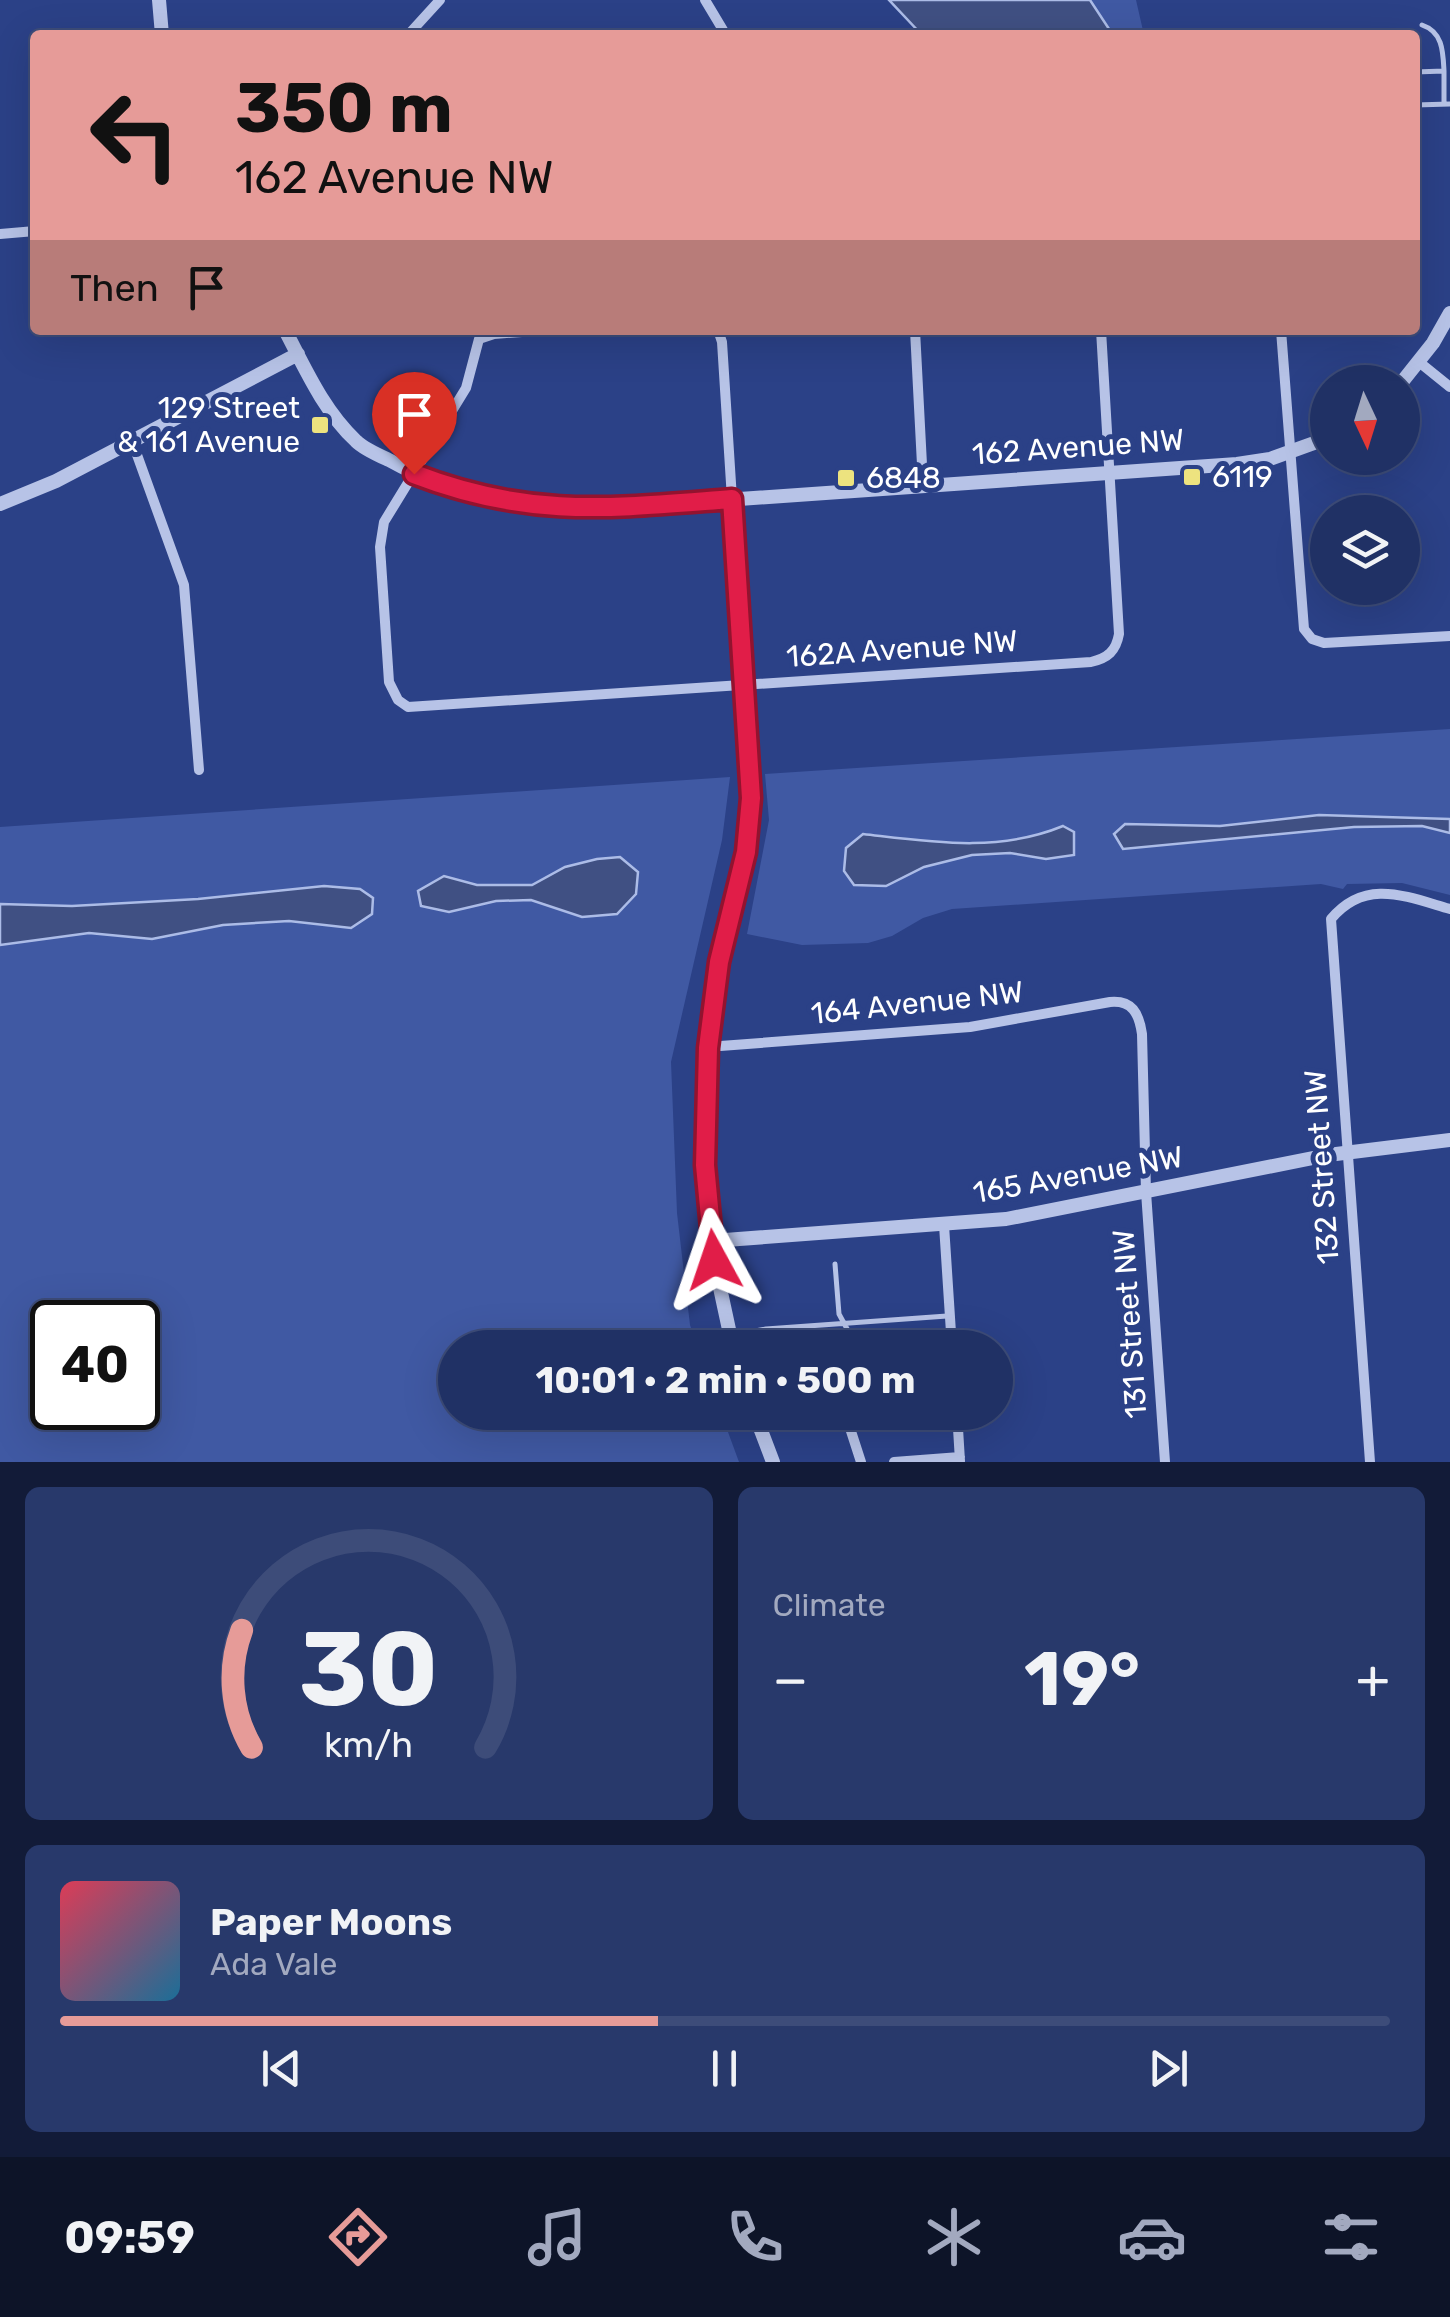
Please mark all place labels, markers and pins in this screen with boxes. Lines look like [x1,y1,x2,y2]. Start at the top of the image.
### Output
pin [372,372,457,475]
place label: 129 Street & 161 Avenue [117,390,300,460]
marker: 129 Street & 161 Avenue [309,414,331,436]
place label: 6119 [1212,459,1273,495]
place label: 6848 [866,460,941,496]
marker: 6119 [1181,466,1203,488]
marker: 6848 [835,467,857,489]

